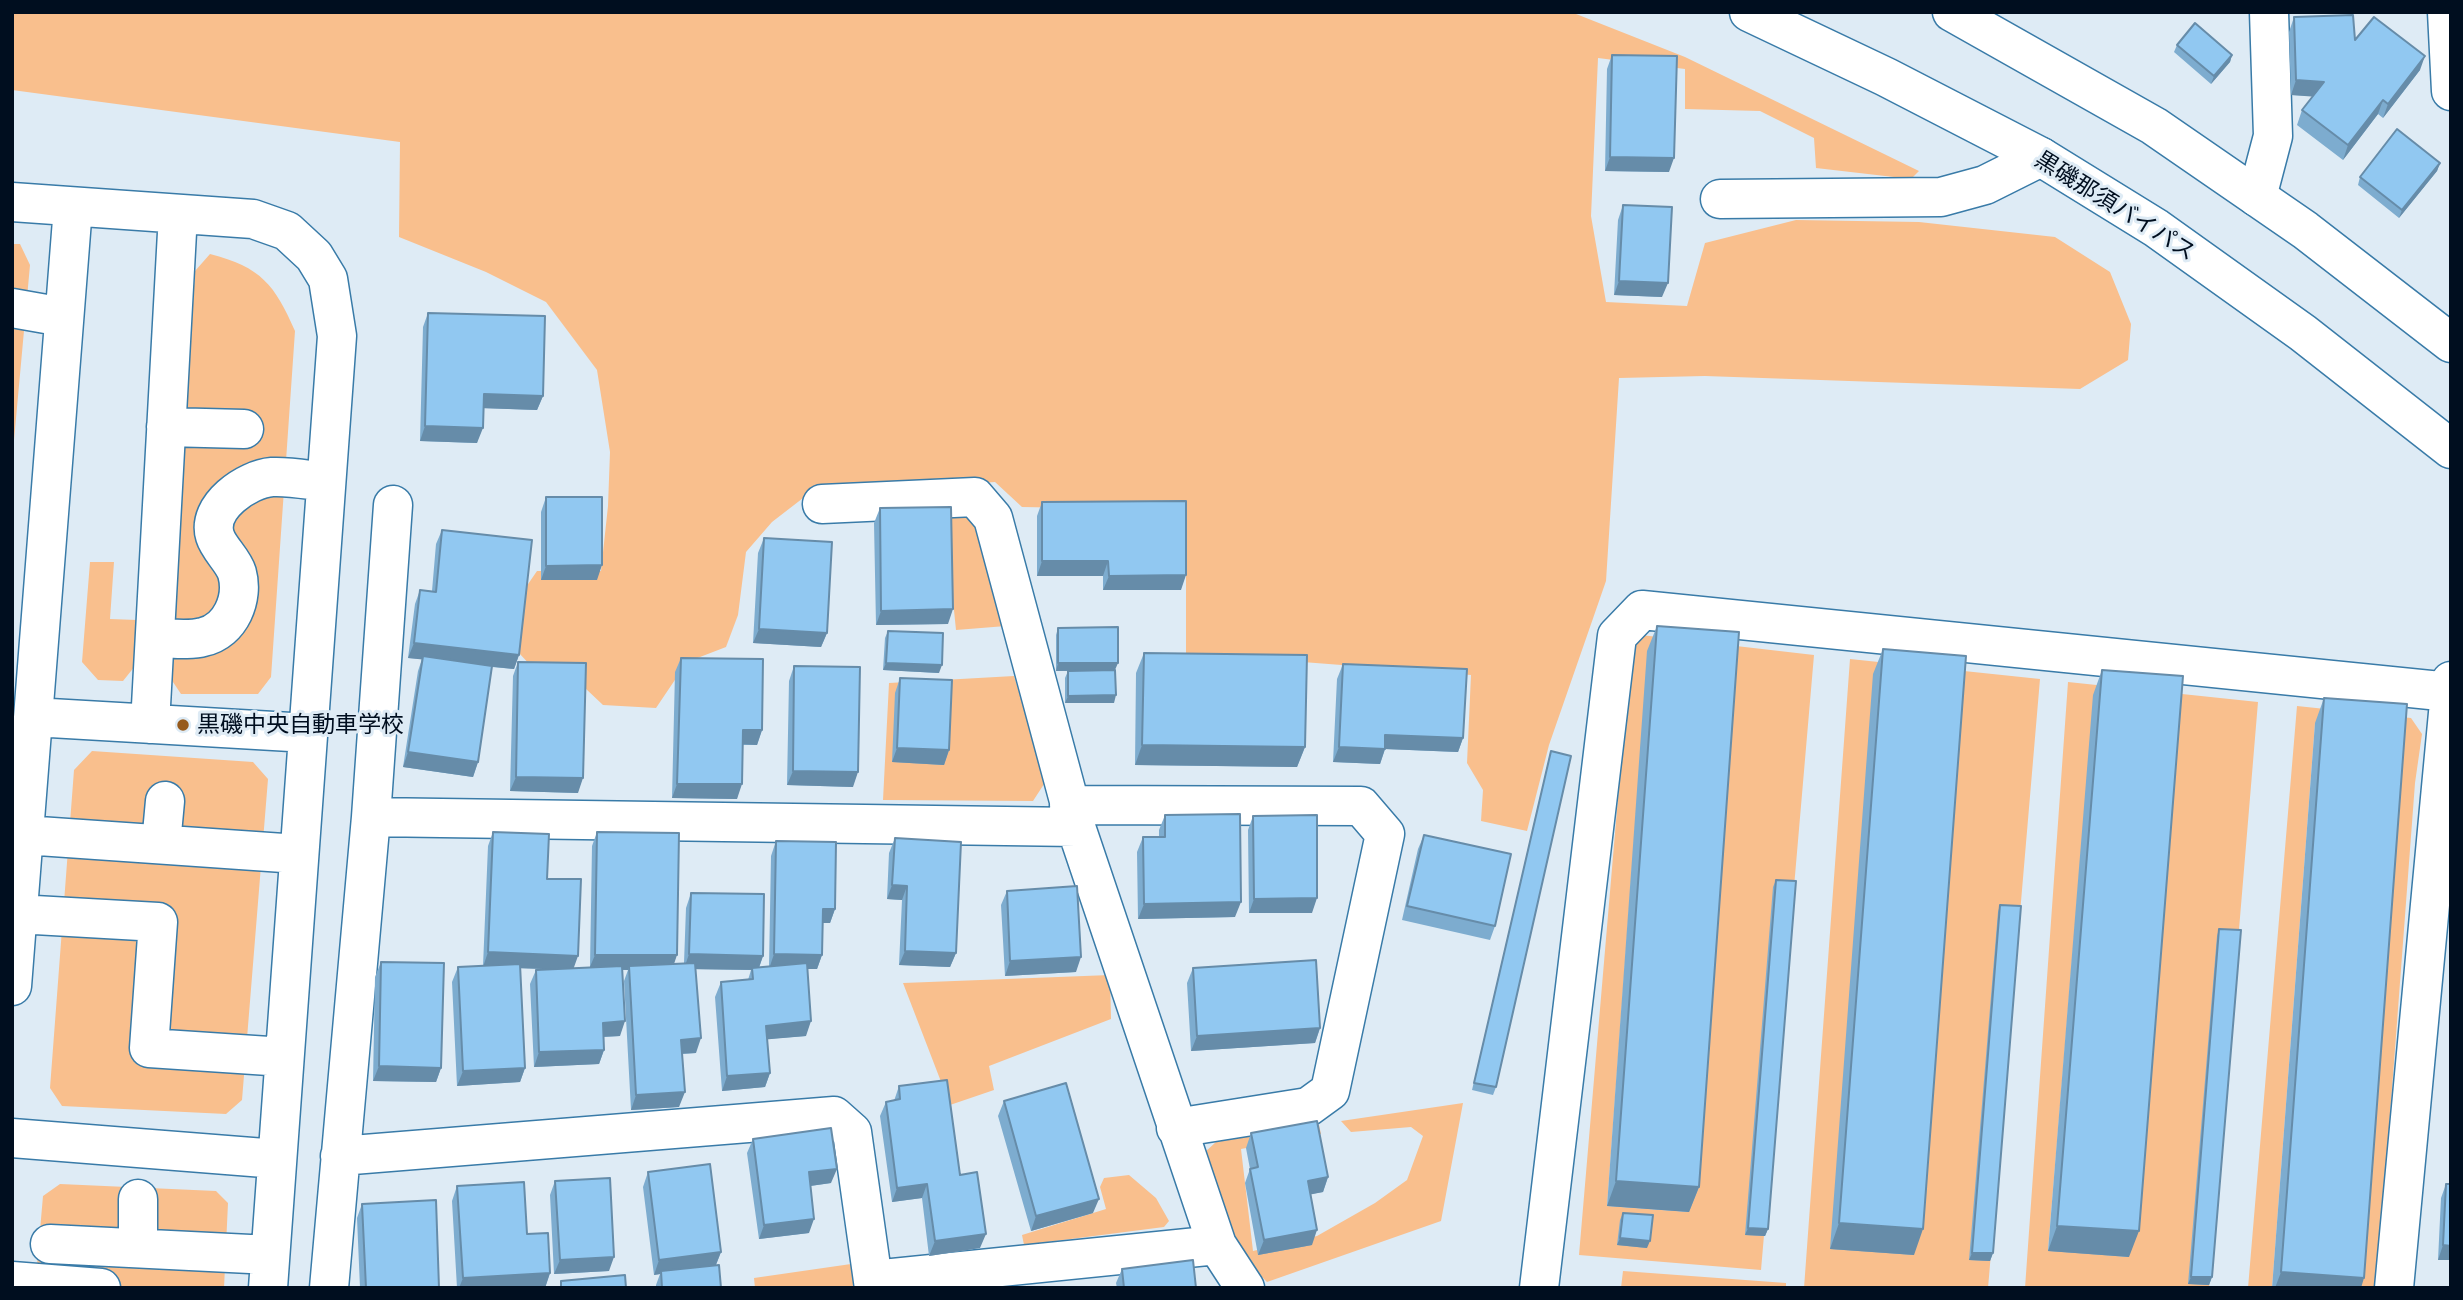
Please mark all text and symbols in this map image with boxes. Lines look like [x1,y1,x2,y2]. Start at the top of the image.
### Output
street label: 黒磯那須バイパス [2030,146,2200,266]
place label: 黒磯中央自動車学校 [197,711,404,739]
marker: 黒磯中央自動車学校 [175,717,191,733]

